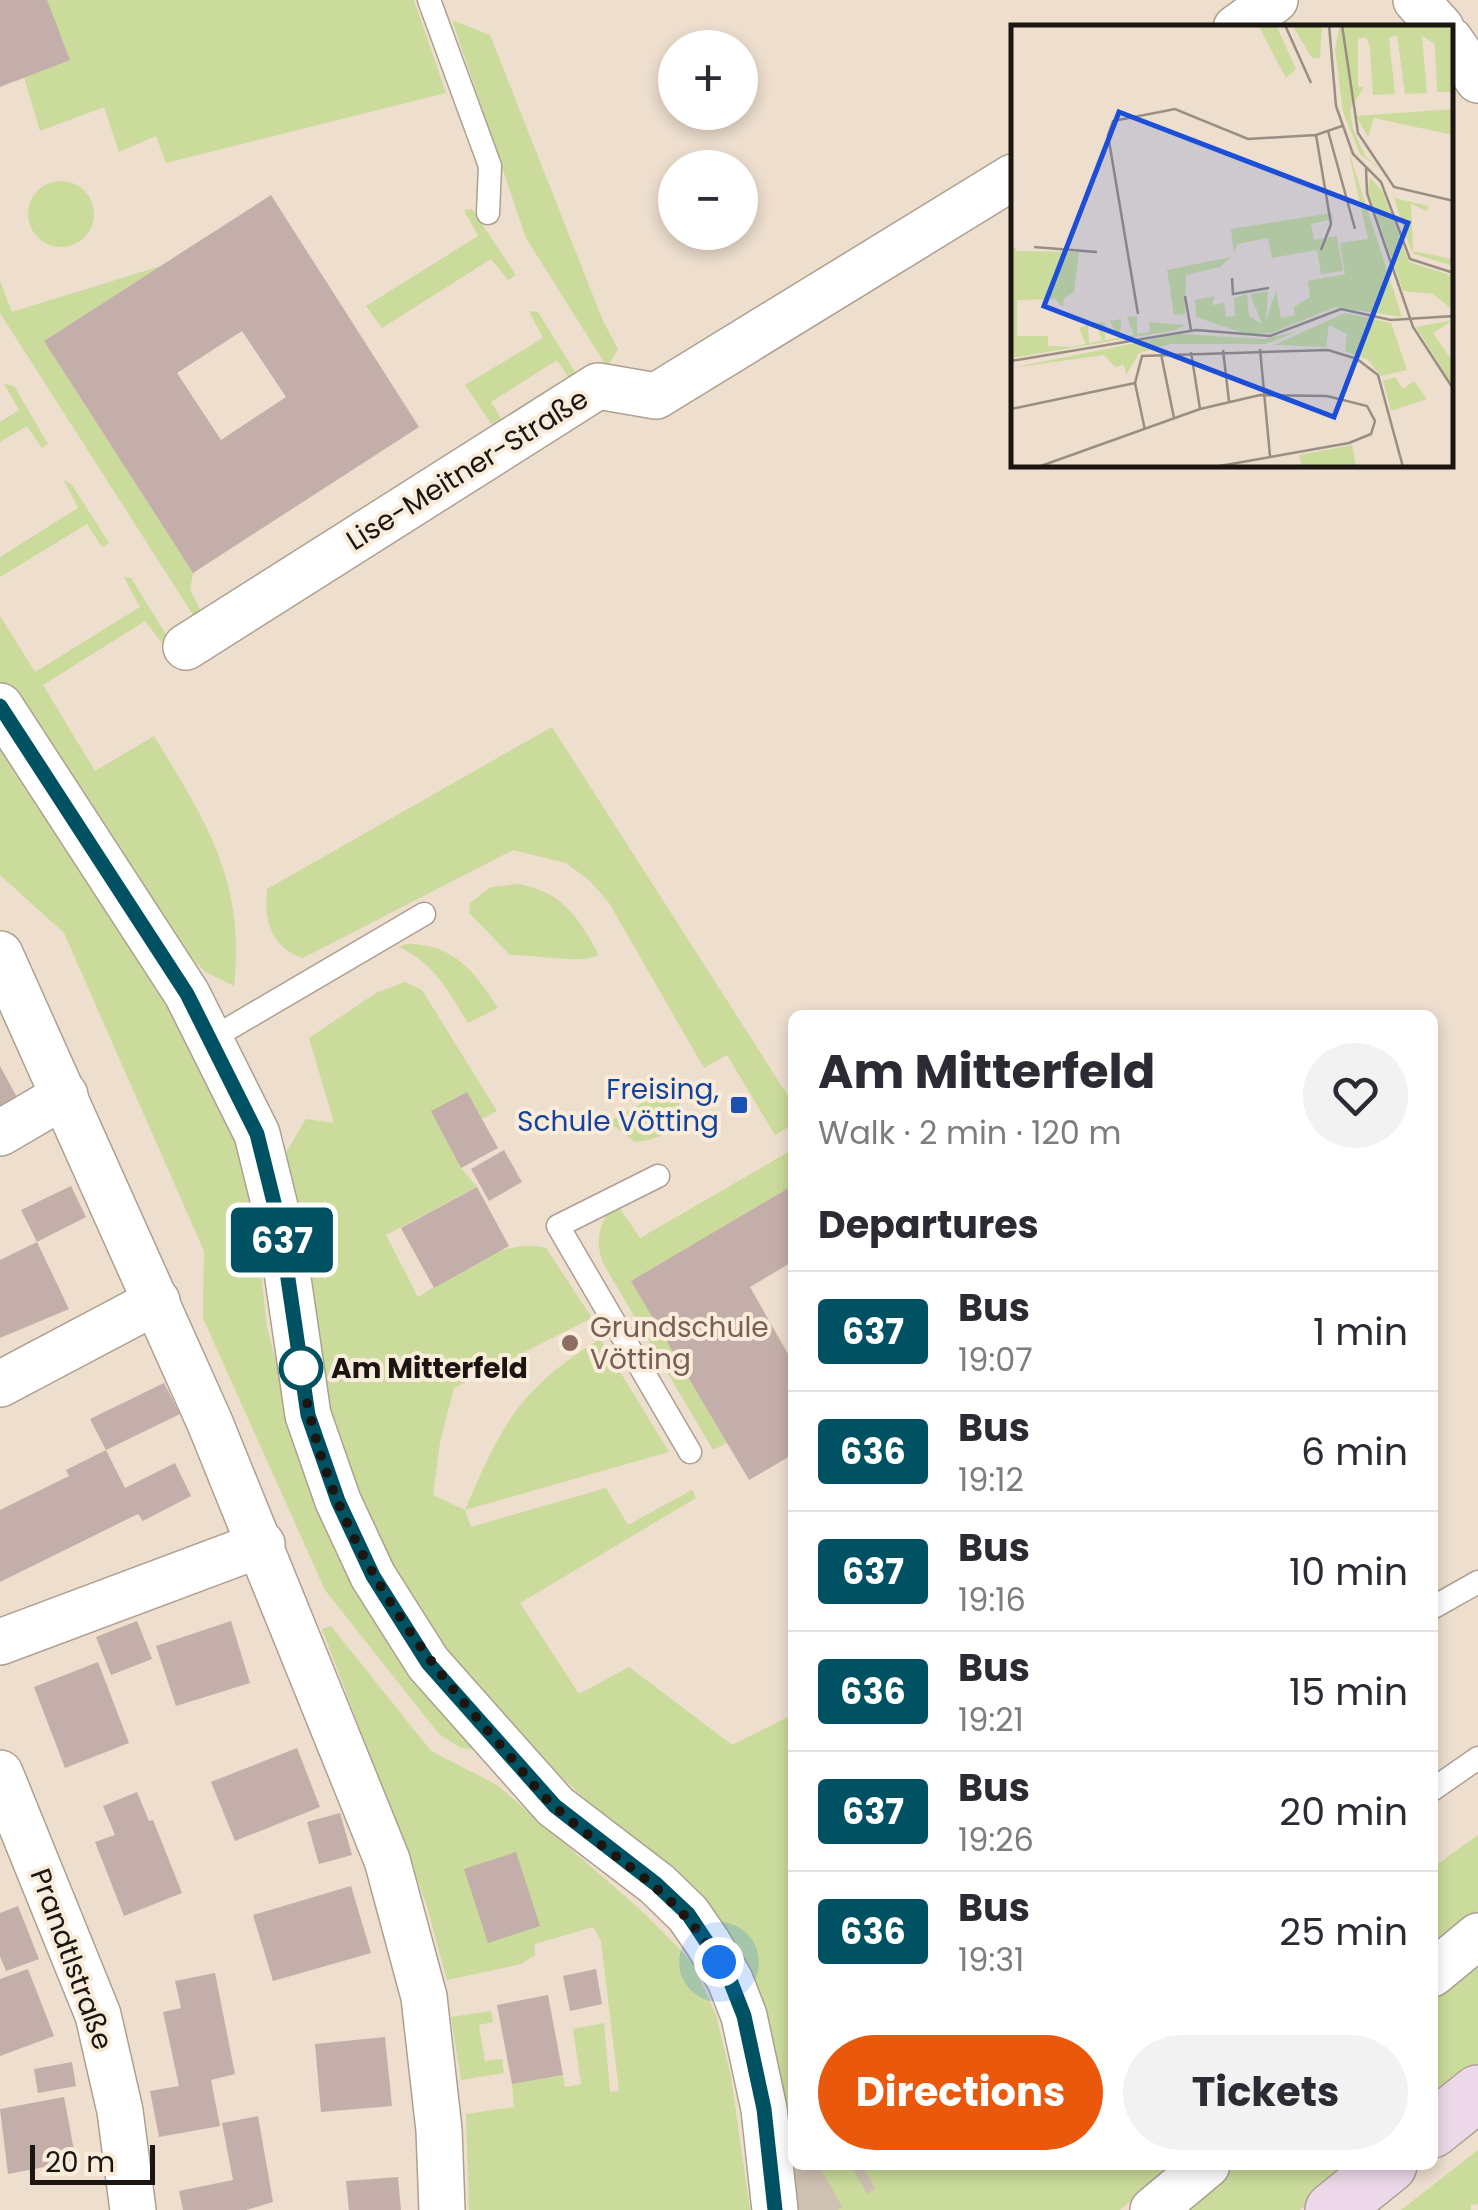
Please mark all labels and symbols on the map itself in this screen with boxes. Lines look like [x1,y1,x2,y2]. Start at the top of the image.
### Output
inset map [1011,25,1453,468]
street label: Lise-Meitner-Straße [339,379,596,560]
place label: Freising, Schule Vötting [517,1070,719,1141]
marker: Freising, Schule Vötting [728,1094,750,1116]
line badge: 637 [224,1208,340,1272]
place label: Grundschule Vötting [590,1308,769,1379]
marker: Grundschule Vötting [559,1332,581,1354]
marker: Am Mitterfeld [280,1347,322,1389]
place label: Am Mitterfeld [331,1349,528,1388]
street label: Prandtlstraße [21,1863,122,2055]
your location [694,1937,744,1987]
scale bar [30,2140,155,2184]

